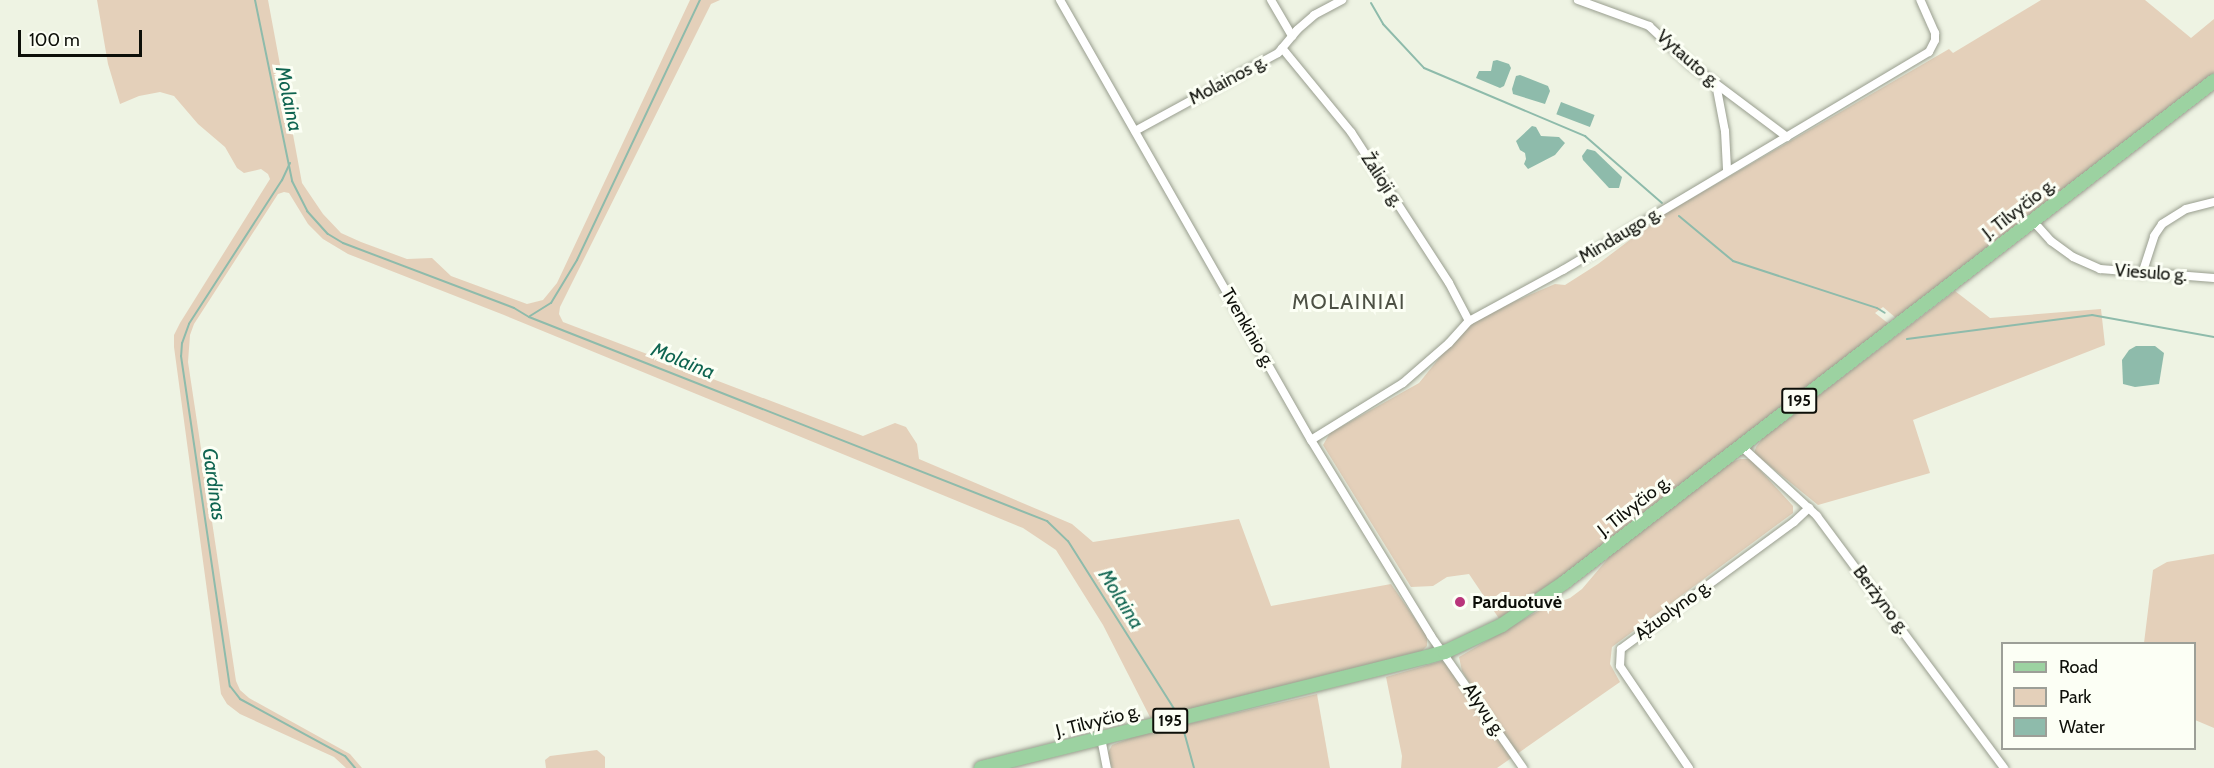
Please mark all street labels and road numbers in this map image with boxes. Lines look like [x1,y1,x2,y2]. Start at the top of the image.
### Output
street label: Vytauto g. [1652,26,1724,92]
street label: Molainos g. [1185,50,1271,110]
street label: Žalioji g. [1356,149,1408,211]
street label: J. Tilvyčio g. [1978,174,2060,244]
street label: Mindaugo g. [1575,202,1665,268]
street label: Viesulo g. [2114,260,2188,286]
street label: Tvenkinio g. [1217,284,1279,372]
road number: 195 [1781,388,1817,414]
street label: J. Tilvyčio g. [1593,471,1675,541]
street label: Beržyno g. [1848,562,1914,638]
street label: Ąžuolyno g. [1631,575,1715,645]
street label: Alyvų g. [1458,679,1510,741]
street label: J. Tilvyčio g. [1053,700,1143,742]
road number: 195 [1152,708,1188,734]

